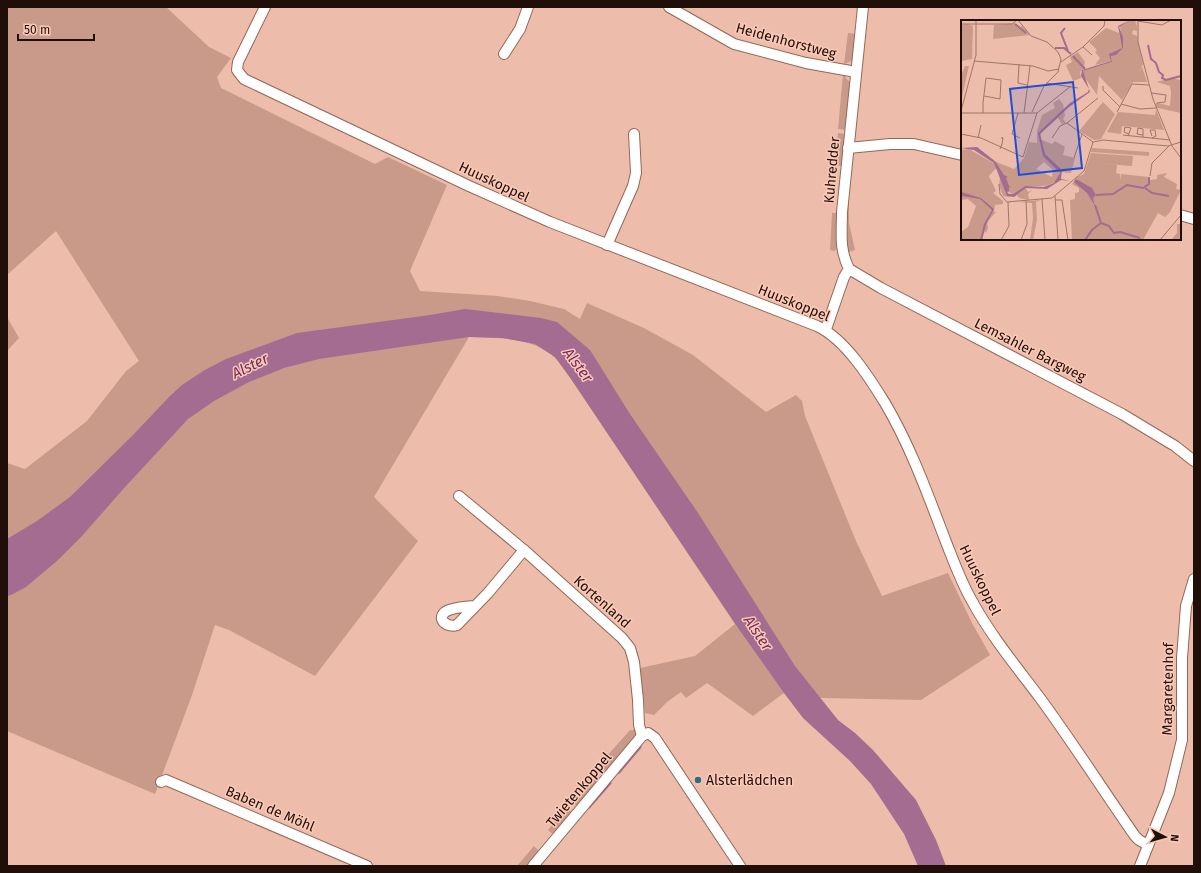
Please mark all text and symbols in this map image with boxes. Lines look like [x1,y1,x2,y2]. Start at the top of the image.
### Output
scale bar [18,16,94,42]
street label: Heidenhorstweg [734,19,839,63]
inset map [961,20,1181,240]
text: 50 m [24,23,50,37]
street label: Kuhredder [821,135,843,204]
street label: Huuskoppel [456,158,532,206]
street label: Huuskoppel [756,281,832,325]
street label: Lemsahler Bargweg [971,315,1089,386]
water label: Alster [559,344,597,387]
water label: Alster [228,349,272,383]
street label: Huuskoppel [956,542,1004,618]
street label: Kortenland [570,572,634,632]
water label: Alster [739,611,777,655]
street label: Margaretenhof [1159,641,1177,735]
street label: Twietenkoppel [543,749,615,831]
place label: Alsterlädchen [706,772,793,789]
marker: Alsterlädchen [693,775,703,785]
street label: Baben de Möhl [223,783,317,835]
north arrow [1145,817,1185,857]
text: N [1168,834,1181,842]

